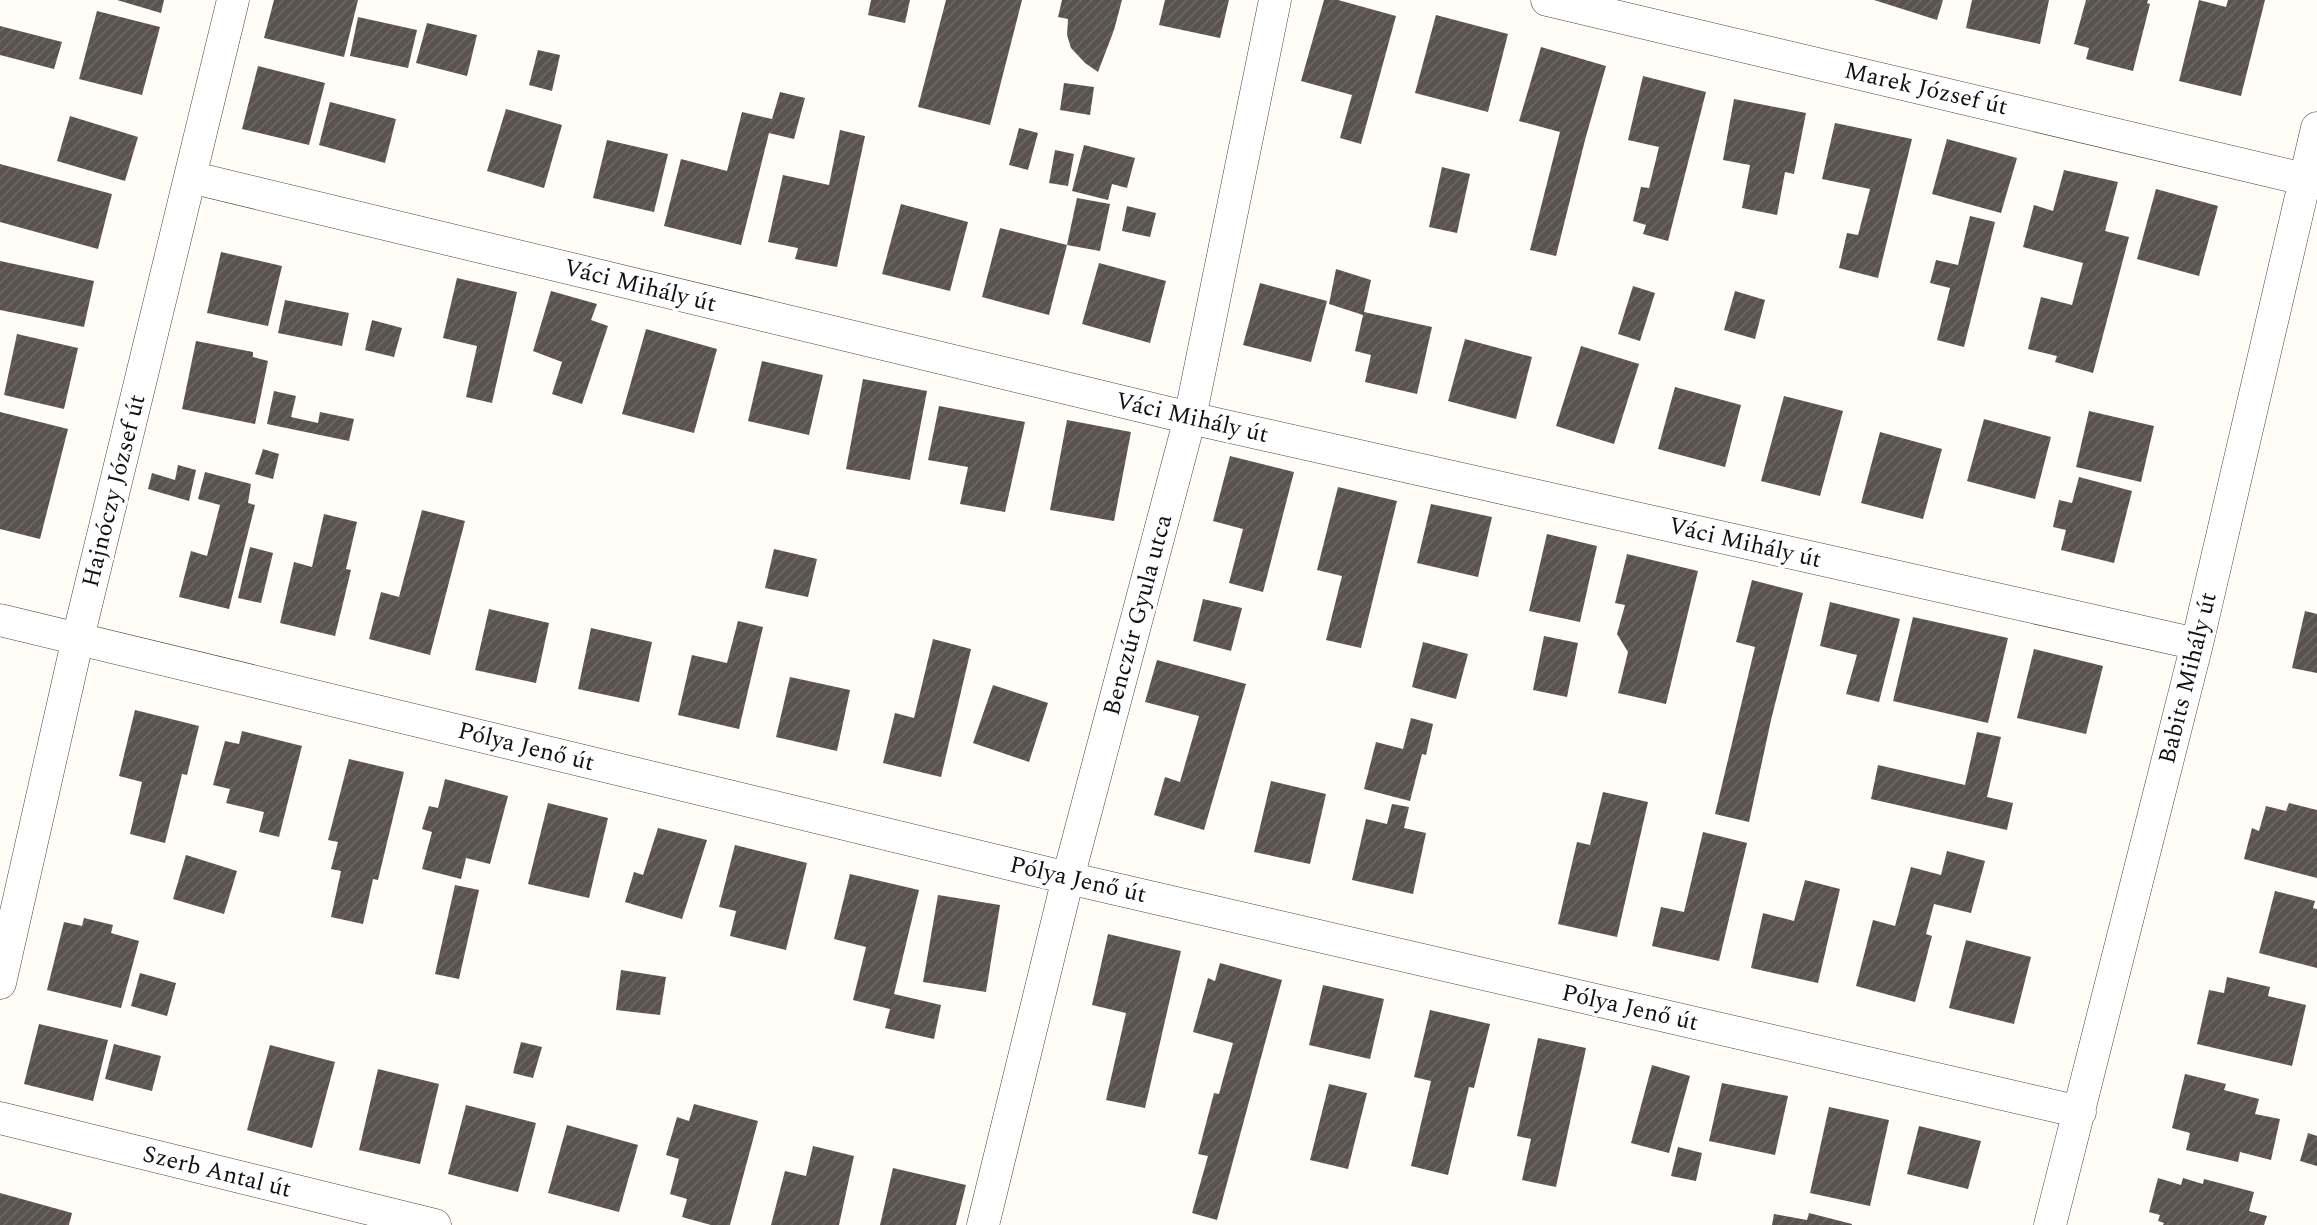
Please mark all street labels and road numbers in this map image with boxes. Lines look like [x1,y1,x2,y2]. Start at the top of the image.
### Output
street label: Marek József út [1841,53,2011,125]
street label: Váci Mihály út [560,250,720,322]
street label: Váci Mihály út [1112,383,1272,453]
street label: Hajnóczy József út [73,391,155,591]
street label: Váci Mihály út [1665,508,1825,578]
street label: Benczúr Gyula utca [1094,510,1182,720]
street label: Babits Mihály út [2149,588,2227,768]
street label: Pólya Jenő út [454,713,598,781]
street label: Pólya Jenő út [1006,847,1150,913]
street label: Pólya Jenő út [1558,975,1702,1041]
street label: Szerb Antal út [139,1136,295,1208]

